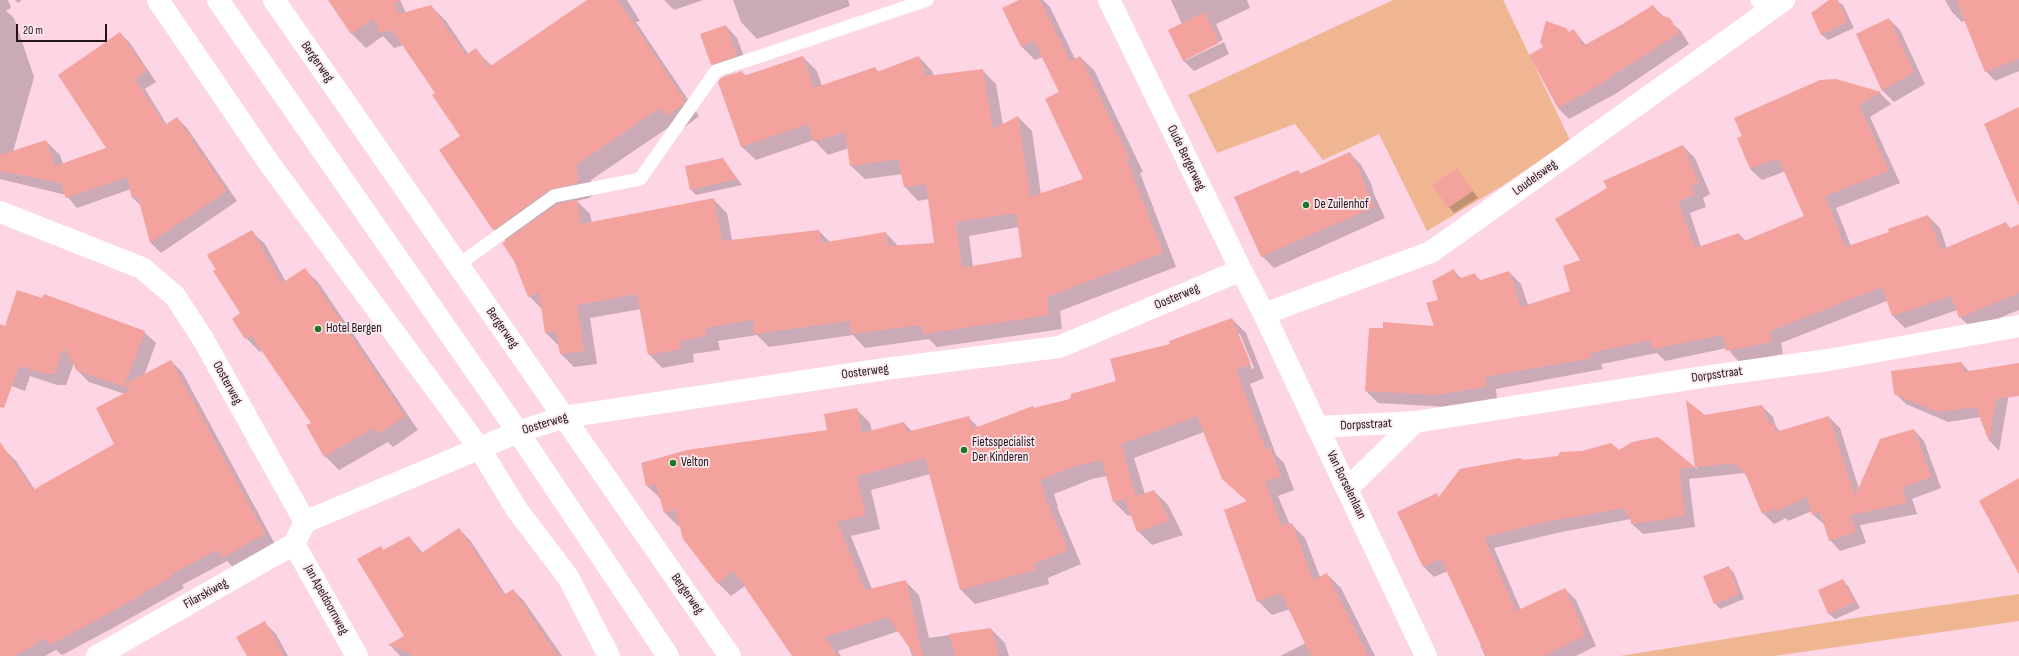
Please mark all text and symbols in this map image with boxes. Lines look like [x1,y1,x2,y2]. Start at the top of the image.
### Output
scale bar [18,16,109,42]
text: 20 m [23,23,43,38]
street label: Bergerweg [297,39,337,85]
street label: Oude Bergerweg [1163,123,1209,193]
street label: Loudelsweg [1510,157,1560,199]
place label: De Zuilenhof [1314,197,1369,213]
marker: De Zuilenhof [1301,200,1311,210]
street label: Oosterweg [1152,281,1202,313]
street label: Bergerweg [482,305,522,351]
place label: Hotel Bergen [326,321,382,337]
marker: Hotel Bergen [313,324,323,334]
street label: Oosterweg [209,359,245,407]
street label: Oosterweg [841,361,889,383]
street label: Dorpsstraat [1690,364,1744,386]
street label: Oosterweg [520,410,570,438]
street label: Dorpsstraat [1340,416,1392,434]
place label: Fietsspecialist Der Kinderen [972,435,1035,466]
marker: Fietsspecialist Der Kinderen [959,445,969,455]
street label: Van Borselenlaan [1323,448,1369,522]
place label: Velton [681,455,709,471]
marker: Velton [668,458,678,468]
street label: Jan Apeldoornweg [300,562,352,638]
street label: Bergerweg [667,571,707,617]
street label: Filarskiweg [181,575,231,613]

